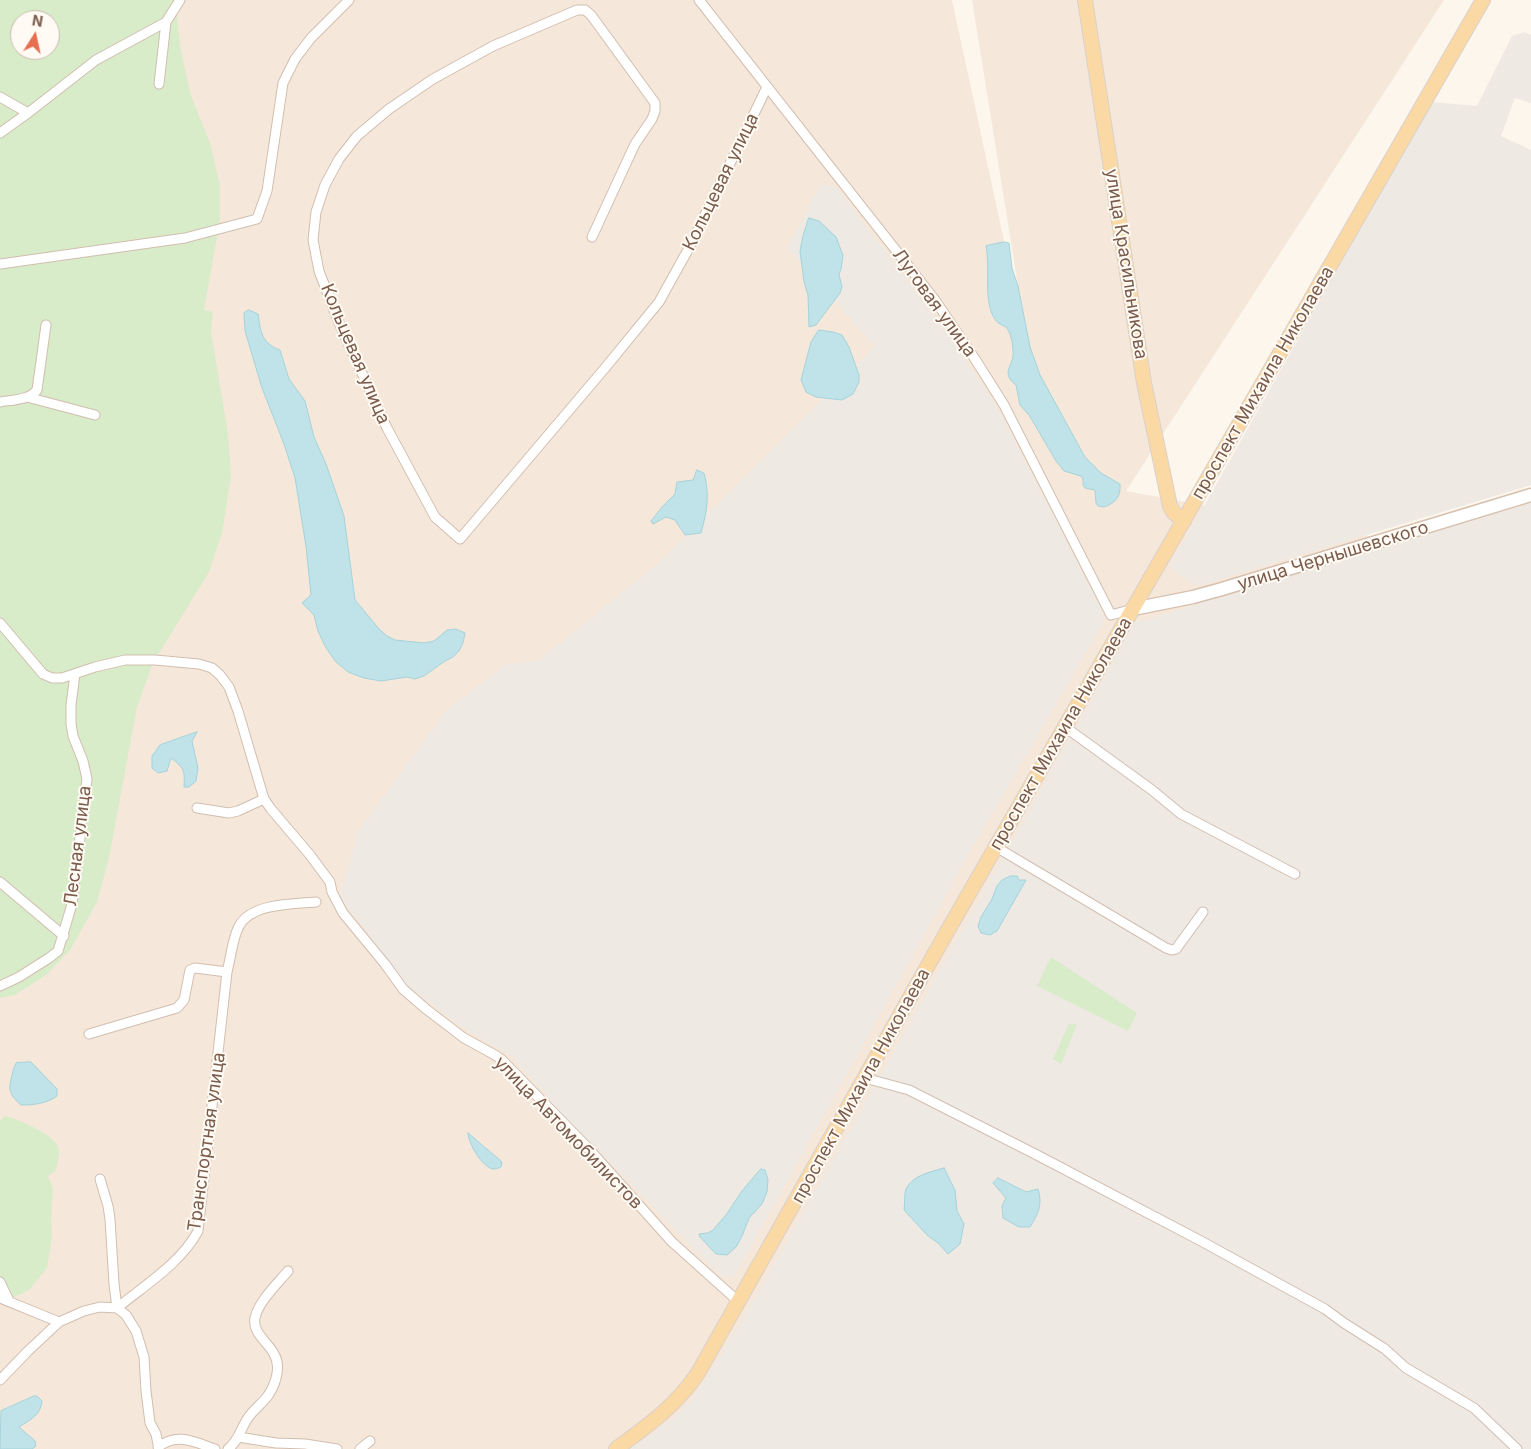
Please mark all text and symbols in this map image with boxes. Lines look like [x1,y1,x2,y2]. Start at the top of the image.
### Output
north arrow [10,10,60,60]
text: N [31,11,44,30]
street label: Кольцевая улица [678,110,764,254]
street label: улица Красильникова [1100,167,1152,361]
street label: Луговая улица [888,245,980,361]
street label: проспект Михаила Николаева [1187,263,1339,503]
street label: Кольцевая улица [316,281,394,427]
street label: улица Чернышевского [1235,517,1431,595]
street label: проспект Михаила Николаева [985,614,1137,854]
street label: Лесная улица [60,785,96,907]
street label: проспект Михаила Николаева [787,965,935,1207]
street label: Транспортная улица [184,1051,230,1233]
street label: улица Автомобилистов [489,1052,647,1214]

